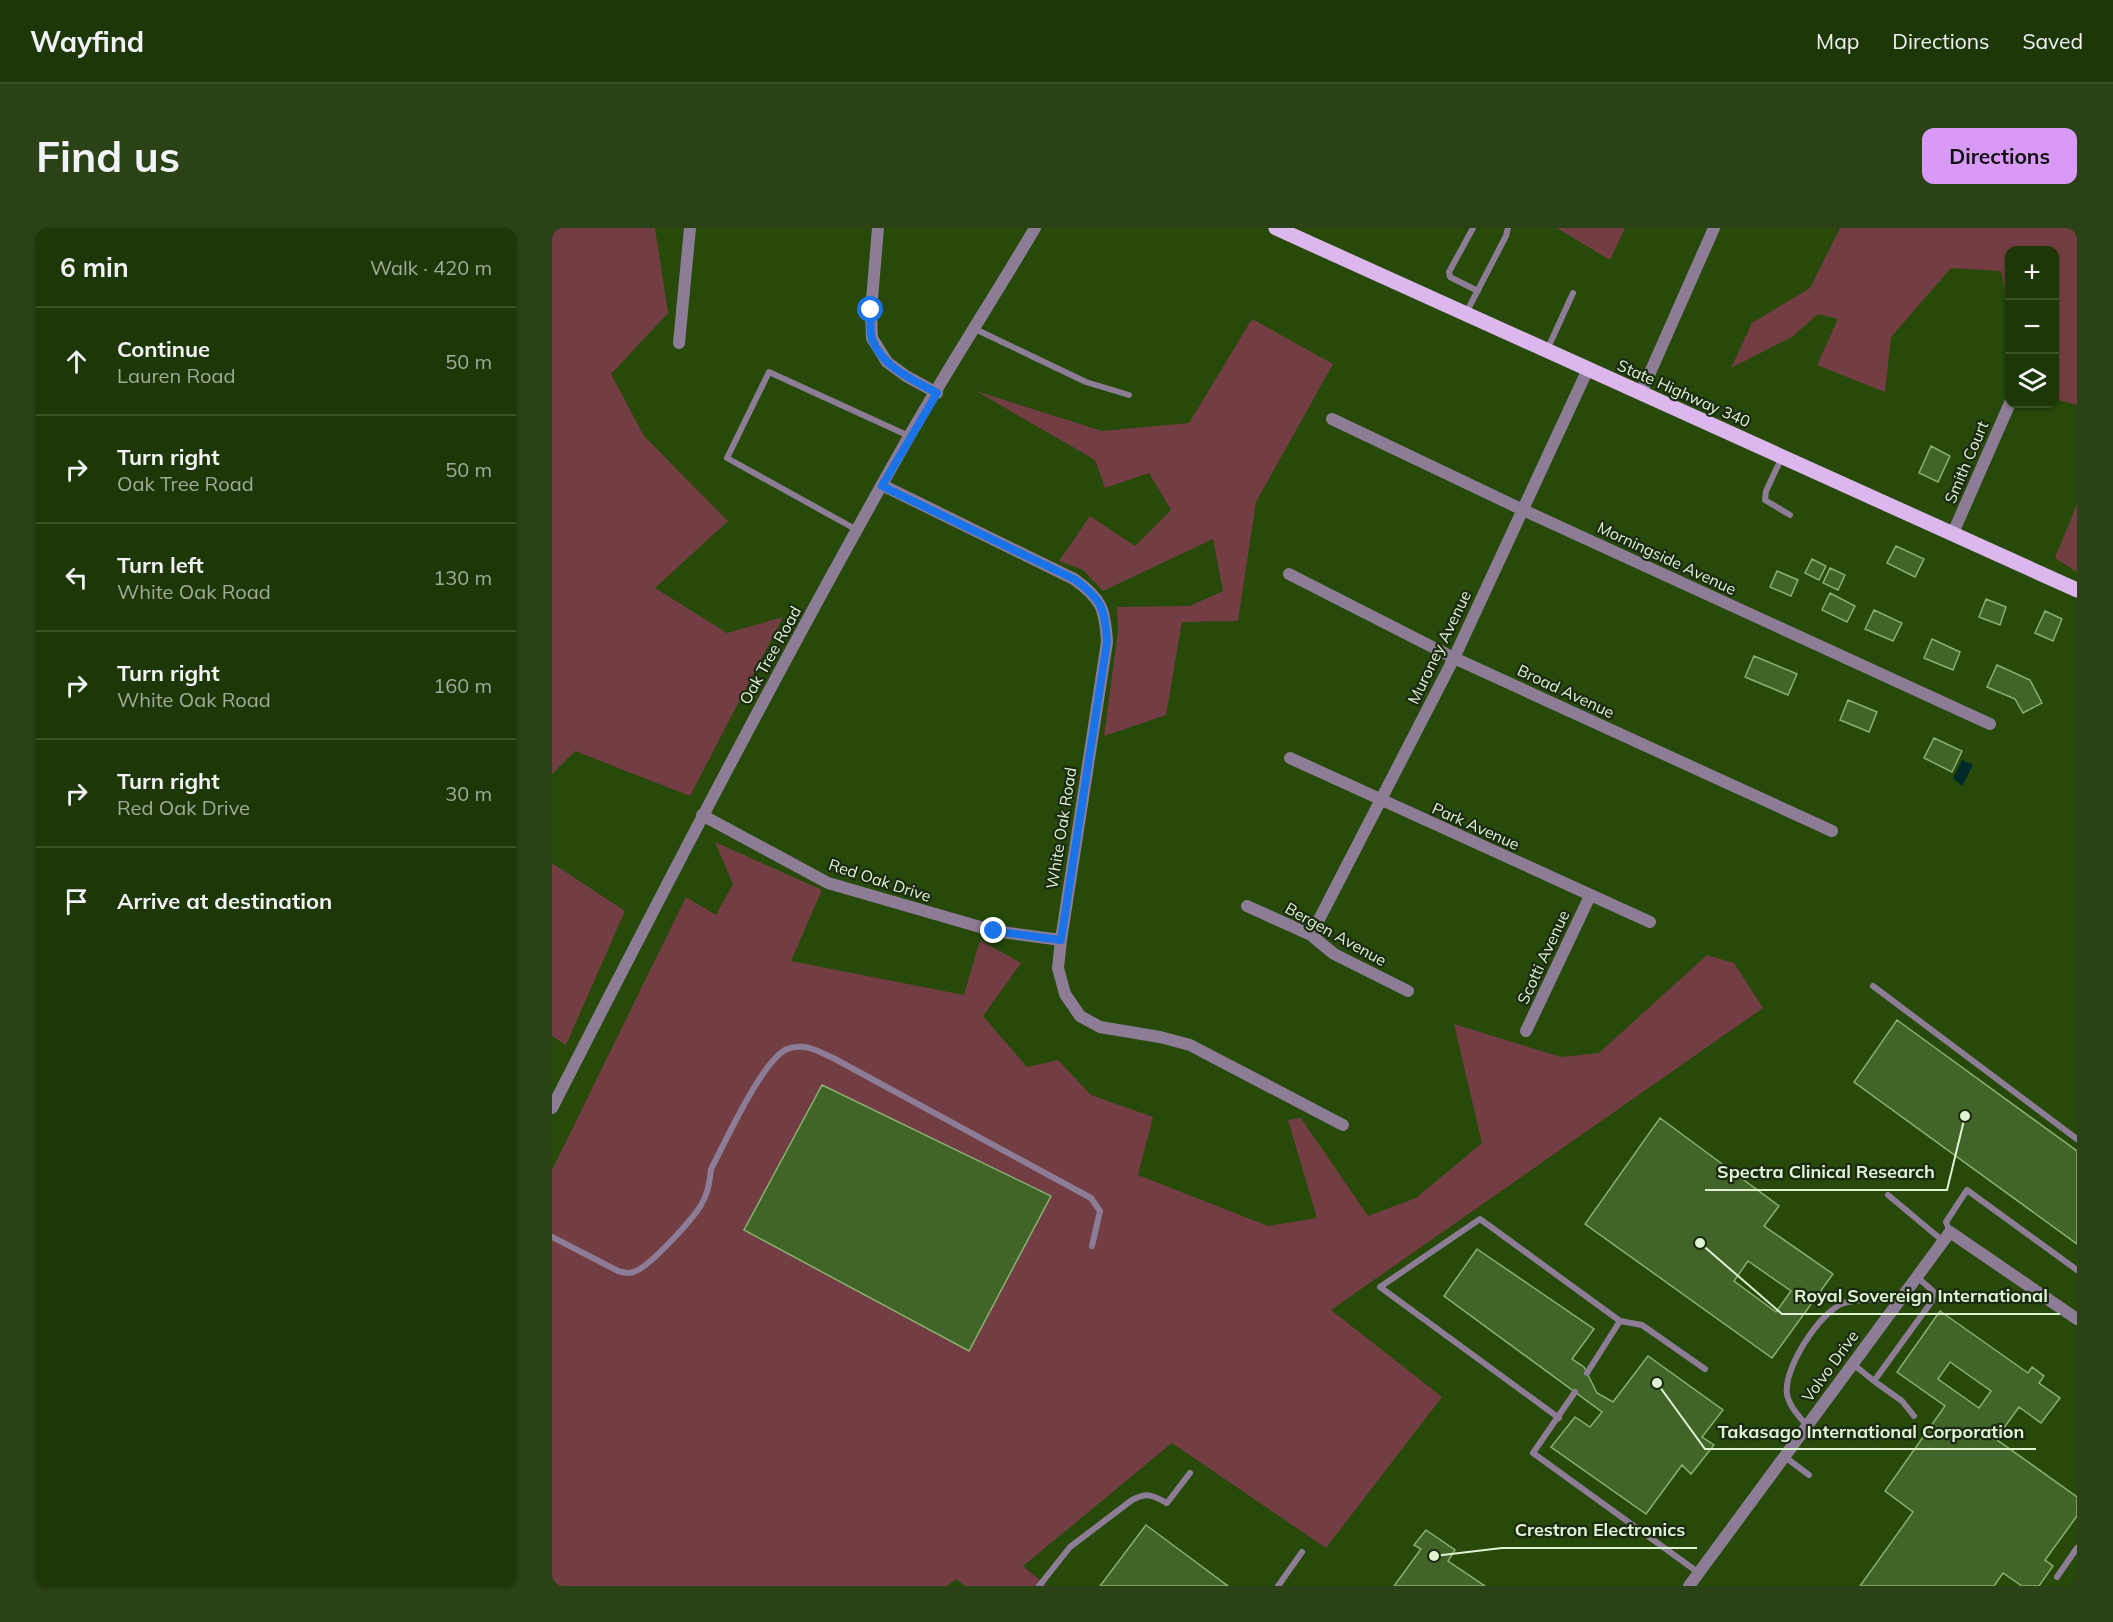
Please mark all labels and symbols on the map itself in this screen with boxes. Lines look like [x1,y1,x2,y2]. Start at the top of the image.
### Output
route start [857,296,883,322]
street label: State Highway 340 [1614,355,1754,431]
street label: Smith Court [1940,417,1992,506]
street label: Morningside Avenue [1594,517,1740,599]
street label: Muroney Avenue [1403,587,1475,707]
street label: Oak Tree Road [735,602,805,708]
street label: Broad Avenue [1514,660,1618,722]
street label: White Oak Road [1042,766,1080,890]
street label: Park Avenue [1429,798,1523,854]
street label: Red Oak Drive [826,854,934,906]
street label: Bergen Avenue [1282,898,1390,970]
street label: Scotti Avenue [1512,907,1574,1007]
route end [980,917,1006,943]
callout: Spectra Clinical Research [1705,1154,1947,1190]
text: Spectra Clinical Research [1717,1160,1935,1183]
callout: Royal Sovereign International [1782,1278,2060,1314]
text: Royal Sovereign International [1794,1284,2048,1307]
street label: Volvo Drive [1797,1326,1863,1406]
callout: Takasago International Corporation [1705,1413,2036,1449]
text: Takasago International Corporation [1718,1420,2024,1443]
callout: Crestron Electronics [1502,1512,1697,1548]
text: Crestron Electronics [1515,1518,1685,1541]

